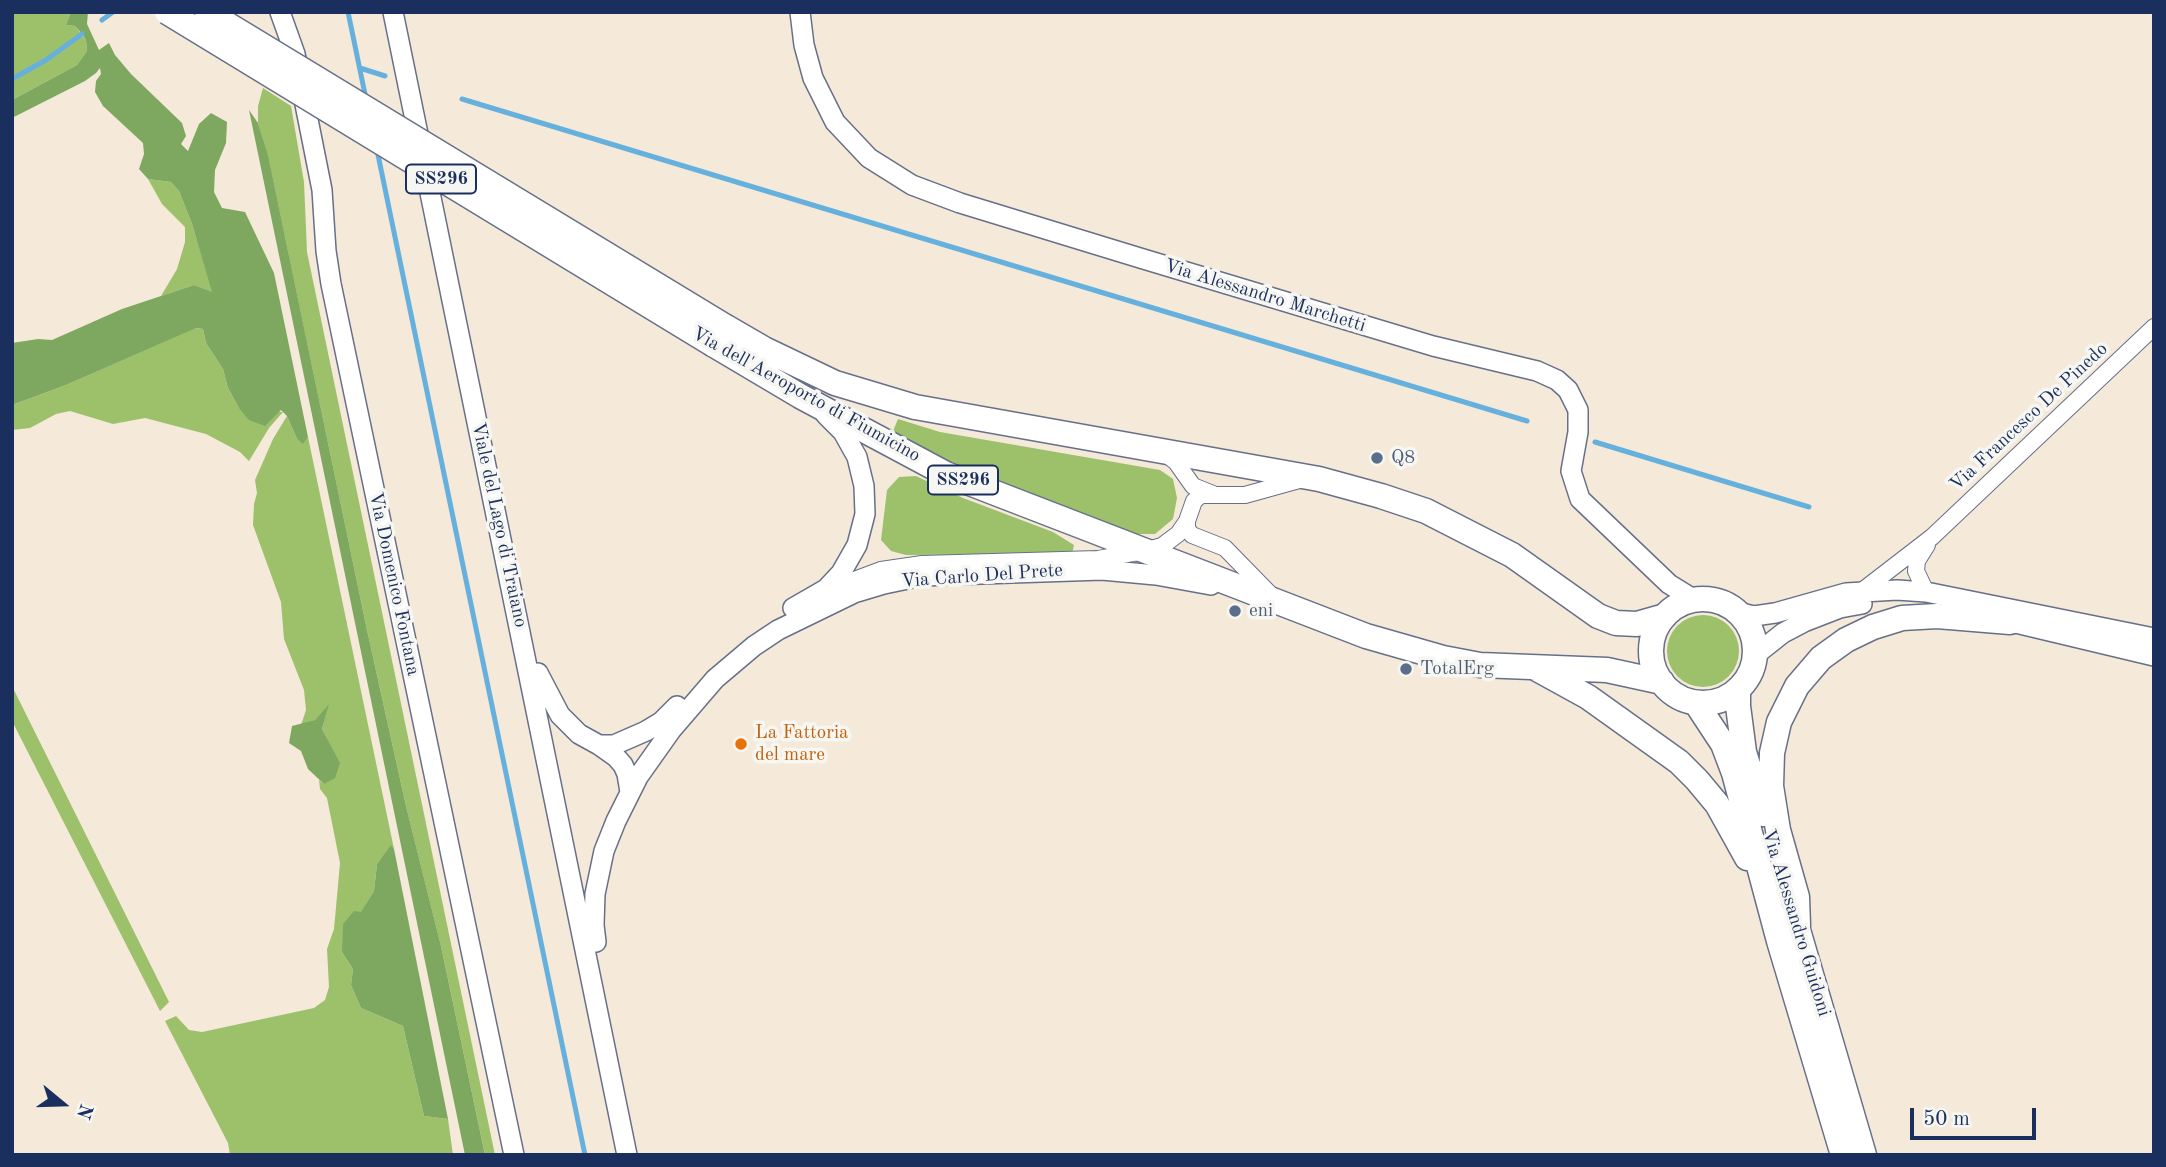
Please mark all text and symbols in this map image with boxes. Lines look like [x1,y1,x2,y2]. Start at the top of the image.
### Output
road number: SS296 [406,164,476,194]
street label: Via Alessandro Marchetti [1161,254,1369,338]
street label: Via dell'Aeroporto di Fiumicino [688,323,924,467]
street label: Via Francesco De Pinedo [1945,338,2113,496]
street label: Viale del Lago di Traiano [466,420,532,630]
place label: Q8 [1391,447,1415,469]
marker: Q8 [1369,450,1385,466]
road number: SS296 [928,466,998,494]
street label: Via Domenico Fontana [363,490,425,678]
street label: Via Carlo Del Prete [900,559,1064,593]
place label: eni [1249,600,1273,622]
marker: eni [1227,603,1243,619]
place label: TotalErg [1420,658,1494,680]
marker: TotalErg [1398,661,1414,677]
place label: La Fattoria del mare [755,722,848,766]
marker: La Fattoria del mare [733,736,749,752]
street label: Via Alessandro Guidoni [1757,827,1835,1019]
north arrow [28,1069,98,1139]
scale bar [1914,1094,2040,1138]
text: N [72,1101,95,1121]
text: 50 m [1923,1109,1970,1130]

